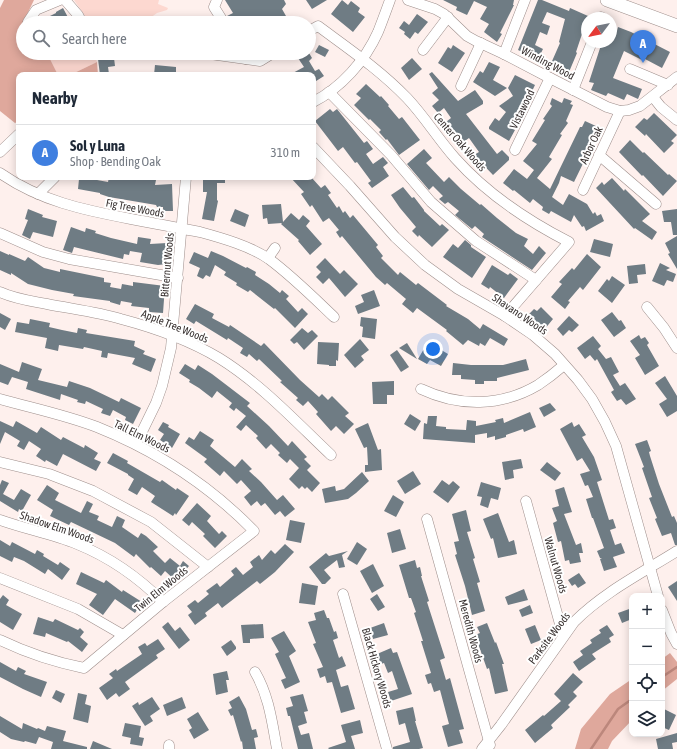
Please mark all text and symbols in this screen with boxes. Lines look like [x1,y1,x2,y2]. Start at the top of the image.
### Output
north arrow [581,12,617,48]
search box [16,16,316,60]
icon: search [30,27,52,49]
text: Search here [62,30,127,47]
pin: A [630,30,656,63]
street label: Winding Wood [519,44,577,82]
street label: Vistawood [507,87,537,131]
text: Nearby [32,88,78,108]
street label: Center Oak Woods [432,110,489,174]
street label: Arbor Oak [577,124,605,166]
text: Sol y Luna [70,137,125,154]
text: A [42,145,48,160]
text: 310 m [271,145,300,160]
text: Shop · Bending Oak [70,154,161,169]
street label: Fig Tree Woods [105,196,165,220]
street label: Bitternut Woods [158,232,176,298]
street label: Shavano Woods [490,291,550,337]
street label: Apple Tree Woods [140,307,210,345]
your location [423,339,443,359]
street label: Tall Elm Woods [112,417,172,455]
street label: Shadow Elm Woods [18,509,96,545]
street label: Walnut Woods [542,535,570,595]
street label: Twin Elm Woods [132,564,190,614]
map controls [629,593,665,737]
button: + [629,593,665,629]
street label: Meredith Woods [457,598,485,664]
street label: Parksite Woods [526,610,572,666]
street label: Black Hickory Woods [360,627,394,710]
button: − [629,629,665,665]
button: locate [629,665,665,701]
button: layers [629,701,665,737]

